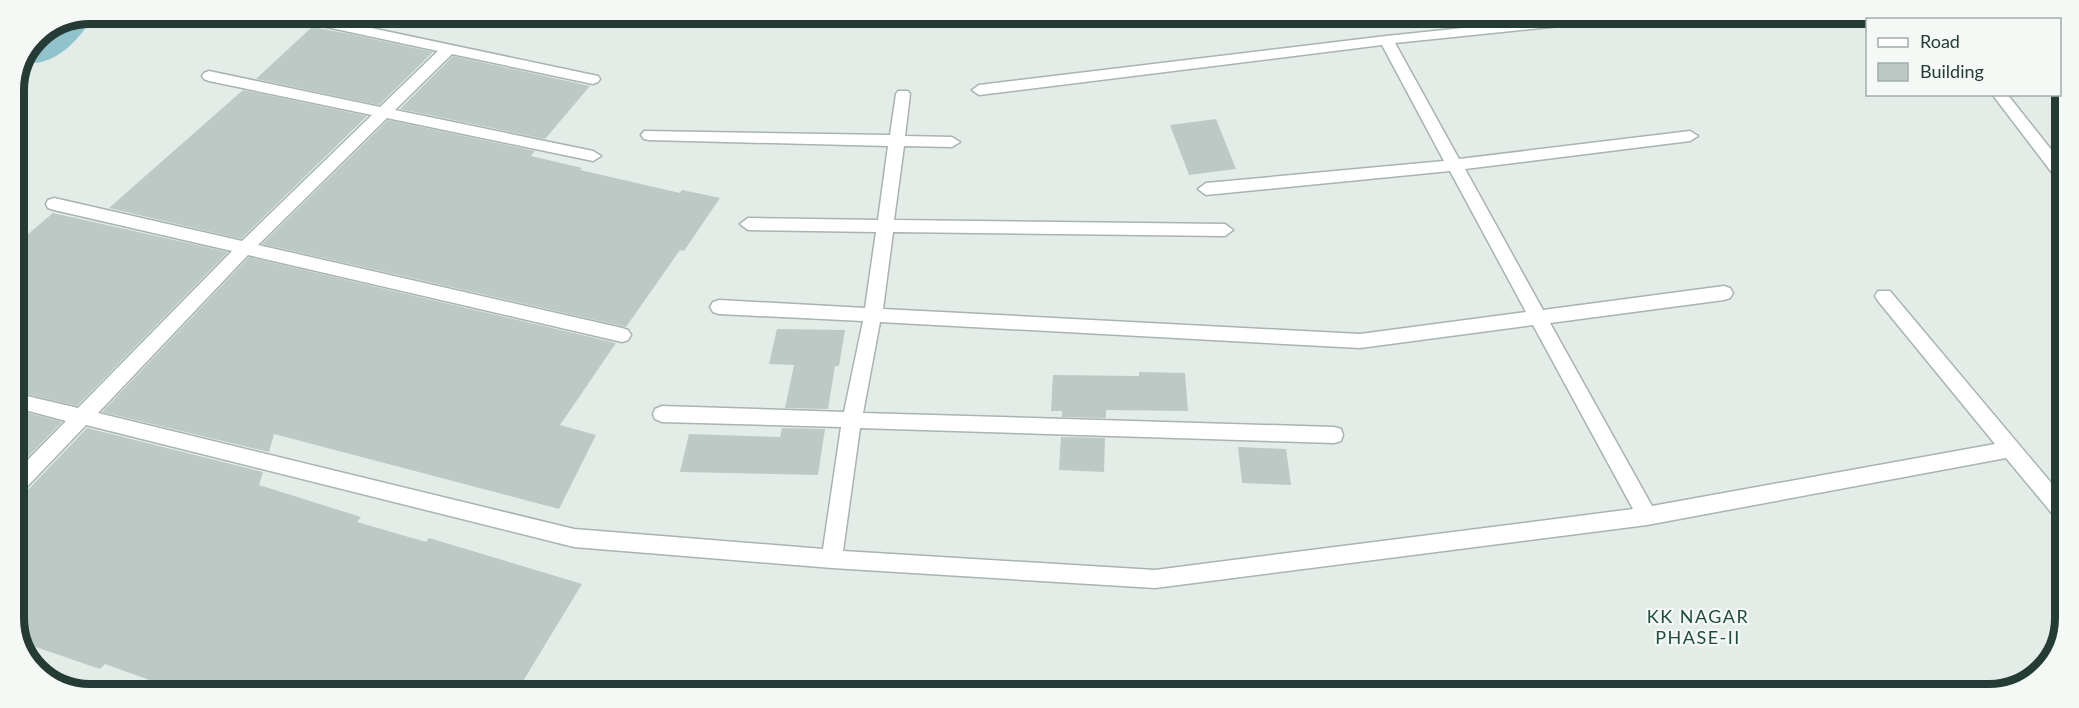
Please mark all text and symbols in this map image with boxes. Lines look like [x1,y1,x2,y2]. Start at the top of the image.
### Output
legend [1866,18,2061,96]
text: Road [1920,30,1960,52]
text: Building [1920,60,1984,82]
district label: KK NAGAR PHASE-II [1647,605,1749,648]

